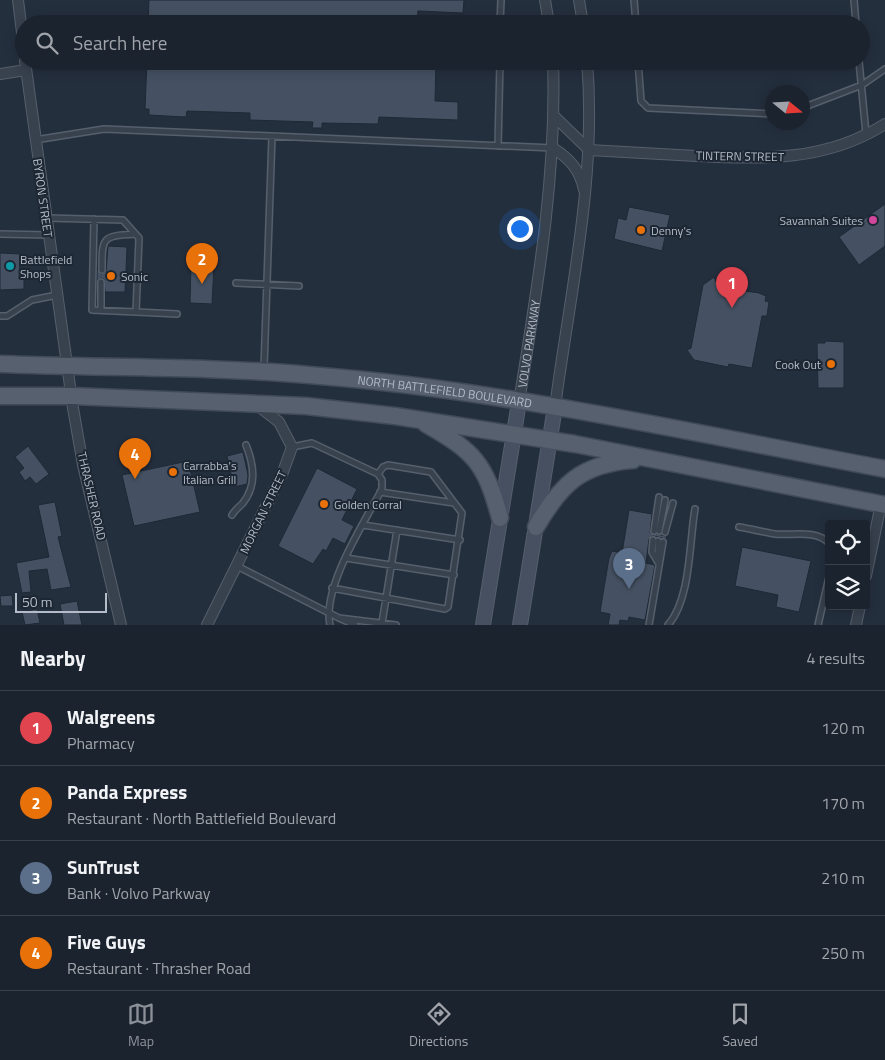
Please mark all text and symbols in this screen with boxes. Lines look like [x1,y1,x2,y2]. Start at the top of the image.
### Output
search box [15,15,870,70]
text: Search here [73,28,167,57]
icon: search [33,29,61,57]
north arrow [765,85,810,130]
street label: TINTERN STREET [696,146,785,166]
street label: BYRON STREET [28,157,58,239]
place label: Savannah Suites [780,211,863,230]
marker: Savannah Suites [867,214,879,226]
your location [507,216,533,242]
place label: Denny's [651,221,692,240]
marker: Denny's [635,224,647,236]
pin: 2 [186,243,218,284]
place label: Battlefield Shops [20,250,72,283]
marker: Battlefield Shops [4,260,16,272]
place label: Sonic [121,267,148,286]
pin: 1 [716,267,748,308]
marker: Sonic [105,270,117,282]
street label: VOLVO PARKWAY [512,298,545,389]
place label: Cook Out [775,355,822,374]
marker: Cook Out [825,358,837,370]
street label: NORTH BATTLEFIELD BOULEVARD [357,370,534,412]
pin: 4 [119,438,151,479]
street label: THRASHER ROAD [73,450,111,542]
place label: Carrabba's Italian Grill [183,456,237,489]
marker: Carrabba's Italian Grill [167,466,179,478]
street label: MORGAN STREET [235,467,292,557]
place label: Golden Corral [334,495,402,514]
marker: Golden Corral [318,498,330,510]
map controls [825,520,870,610]
button: locate [825,520,870,565]
pin: 3 [613,548,645,589]
button: layers [825,565,870,610]
scale bar [15,590,108,613]
text: 50 m [22,591,52,612]
text: Nearby [20,642,85,674]
text: 4 results [806,646,865,670]
text: Walgreens [67,702,155,731]
text: 1 [32,716,40,740]
text: 120 m [821,716,865,740]
text: Pharmacy [67,731,135,755]
text: Panda Express [67,777,187,806]
text: 2 [32,791,40,815]
text: 170 m [821,791,865,815]
text: Restaurant · North Battlefield Boulevard [67,806,336,830]
text: SunTrust [67,852,139,881]
text: 3 [32,866,40,890]
text: 210 m [821,866,865,890]
text: Bank · Volvo Parkway [67,881,211,905]
text: Five Guys [67,927,146,956]
text: 4 [32,941,40,965]
text: 250 m [821,941,865,965]
text: Restaurant · Thrasher Road [67,956,251,980]
tab: Map [127,1000,155,1051]
tab: Directions [409,1000,468,1051]
tab: Saved [722,1000,758,1051]

